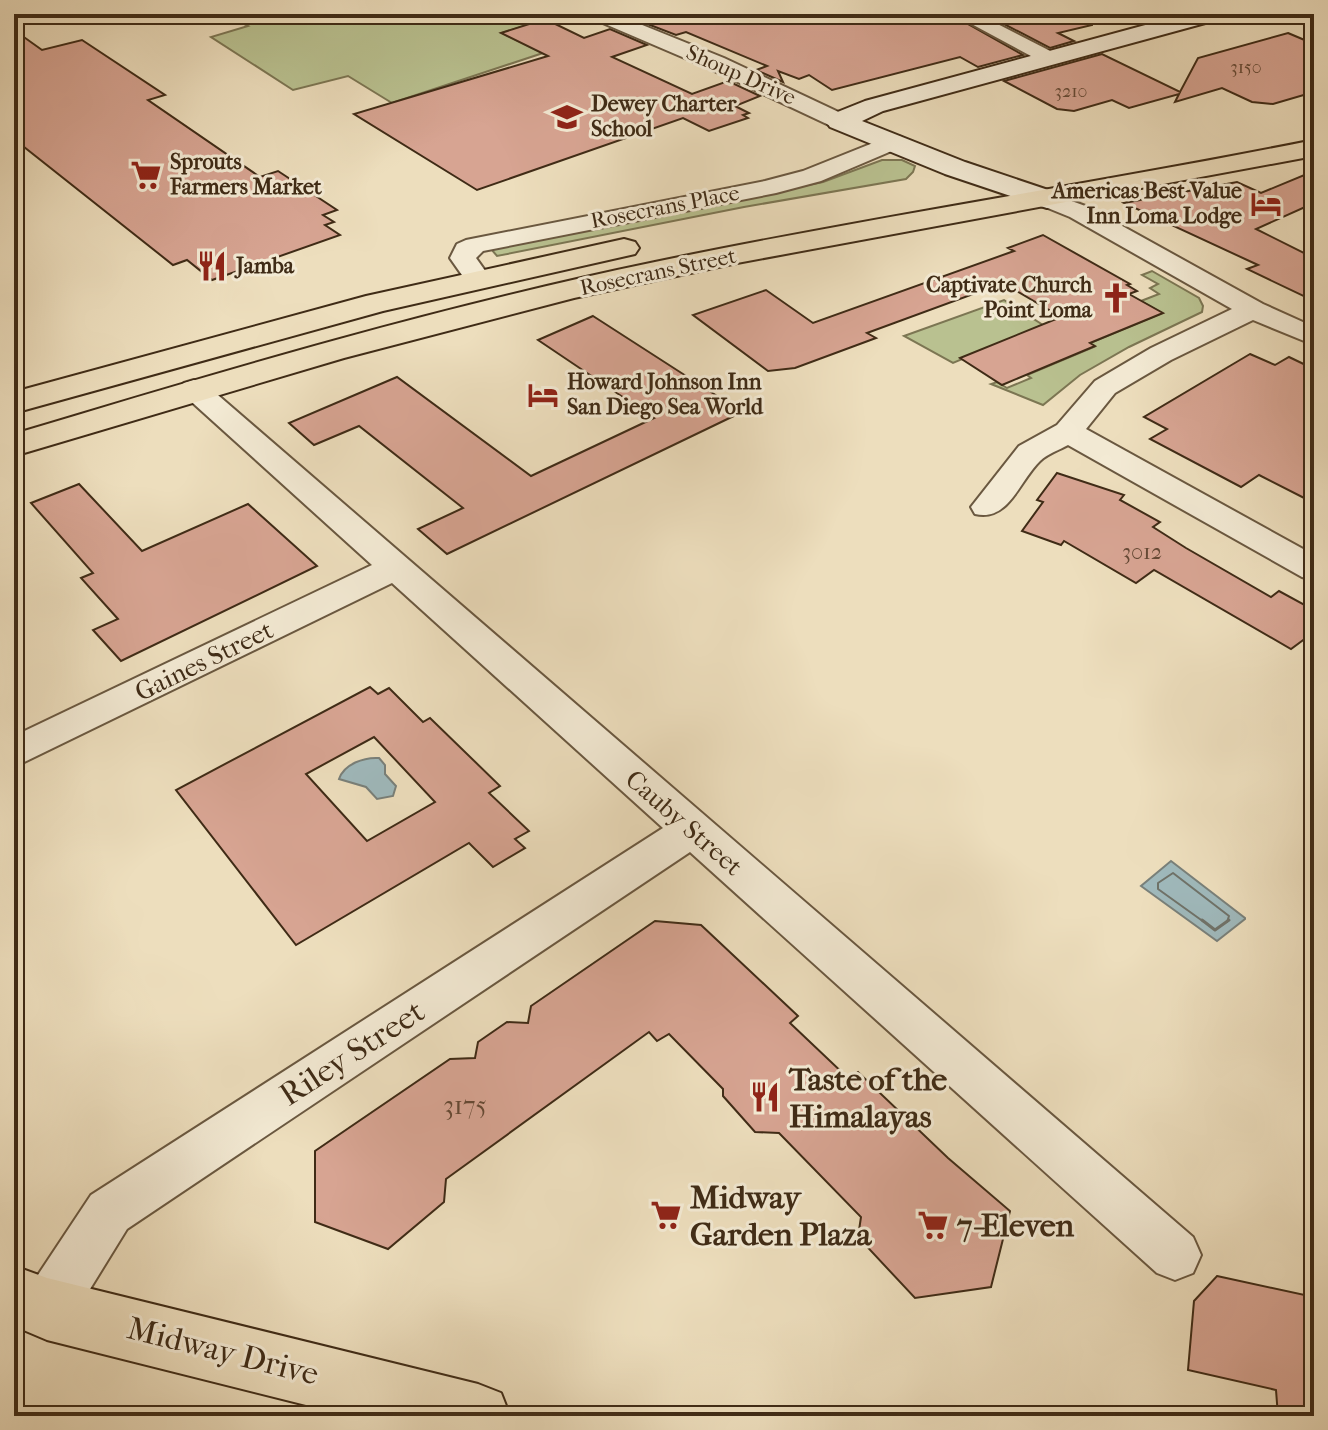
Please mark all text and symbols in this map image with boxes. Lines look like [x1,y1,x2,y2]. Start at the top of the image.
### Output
street label: Shoup Drive [682,39,800,111]
house number: 3150 [1230,57,1262,78]
house number: 3210 [1055,81,1087,102]
place label: Dewey Charter School [591,91,737,142]
school or university icon: Dewey Charter School [550,100,584,134]
place label: Sprouts Farmers Market [169,149,323,200]
supermarket icon: Sprouts Farmers Market [129,158,163,192]
place label: Americas Best Value Inn Loma Lodge [1050,178,1242,229]
street label: Rosecrans Place [589,180,742,234]
hotel icon: Americas Best Value Inn Loma Lodge [1249,187,1283,221]
street label: Rosecrans Street [578,243,738,301]
restaurant icon: Jamba [195,249,229,283]
place label: Jamba [234,253,295,279]
place label: Captivate Church Point Loma [926,272,1093,323]
church icon: Captivate Church Point Loma [1099,281,1133,315]
place label: Howard Johnson Inn San Diego Sea World [567,369,764,420]
hotel icon: Howard Johnson Inn San Diego Sea World [526,378,560,412]
house number: 3012 [1122,539,1162,565]
street label: Gaines Street [130,614,279,708]
street label: Cauby Street [619,764,749,883]
street label: Riley Street [273,992,432,1113]
place label: Taste of the Himalayas [788,1061,947,1135]
restaurant icon: Taste of the Himalayas [748,1080,782,1114]
house number: 3175 [443,1090,487,1121]
place label: Midway Garden Plaza [690,1179,872,1253]
supermarket icon: Midway Garden Plaza [649,1198,683,1232]
place label: 7-Eleven [956,1207,1075,1244]
supermarket icon: 7-Eleven [916,1208,950,1242]
street label: Midway Drive [124,1309,323,1393]

